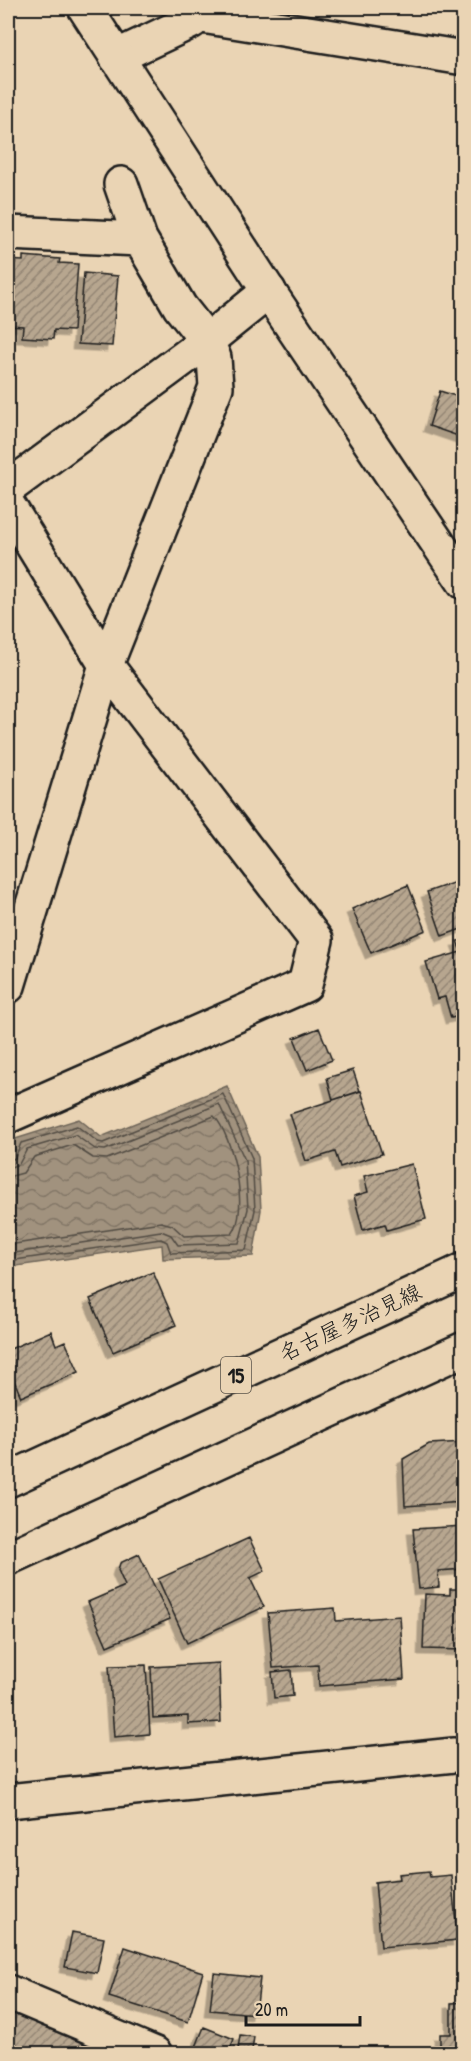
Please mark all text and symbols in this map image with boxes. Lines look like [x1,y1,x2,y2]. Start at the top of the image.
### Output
street label: 名古屋多治見線 [274,1276,426,1368]
road number: 15 [221,1357,251,1393]
scale bar [246,1989,360,2027]
text: 20 m [255,1997,288,2022]

